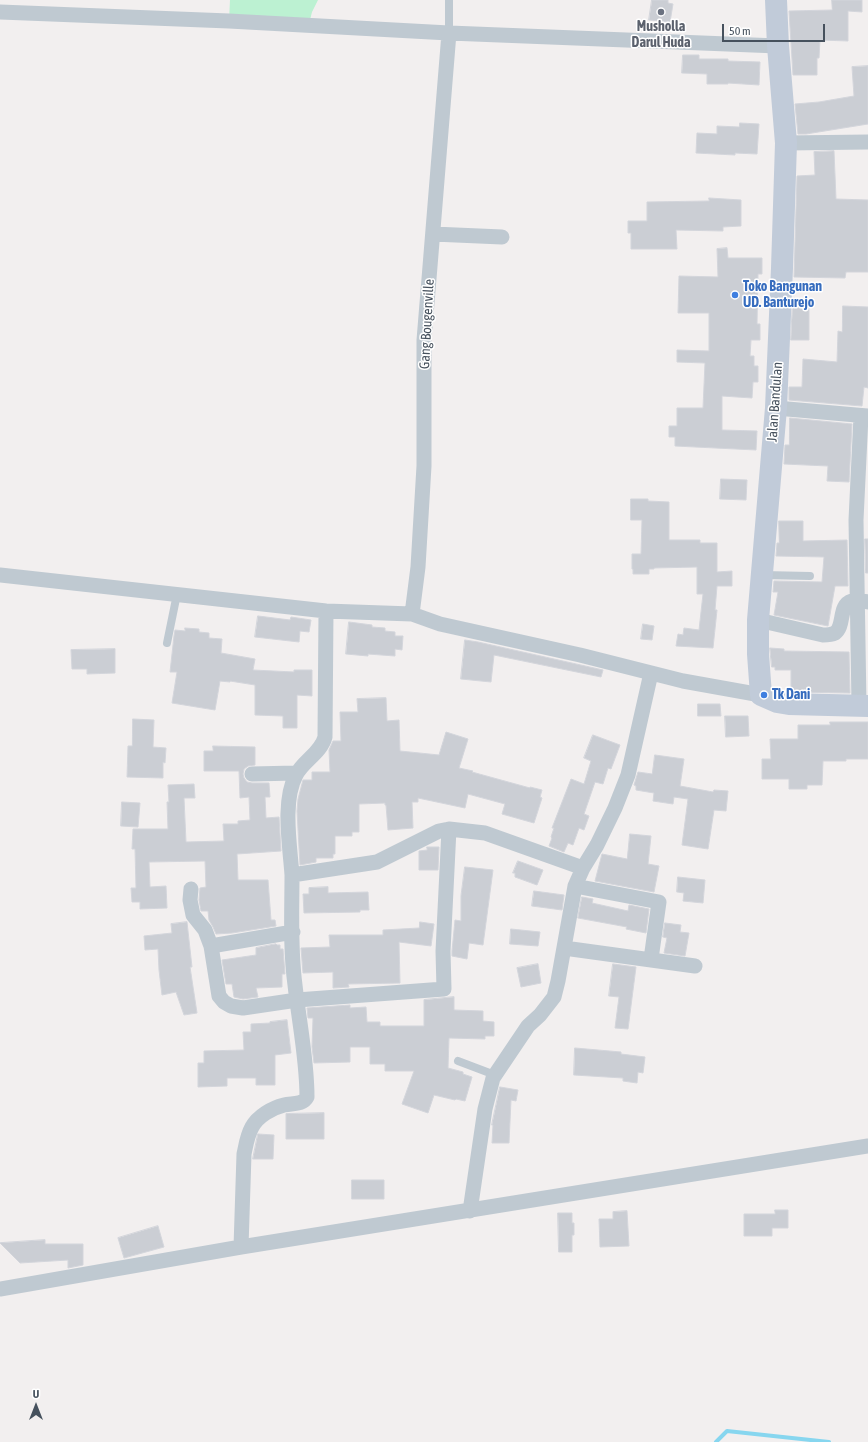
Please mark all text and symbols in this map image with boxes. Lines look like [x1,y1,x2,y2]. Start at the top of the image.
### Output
marker: Musholla Darul Huda [656,7,666,17]
scale bar [724,16,827,42]
place label: Musholla Darul Huda [632,19,690,52]
text: 50 m [729,24,751,38]
street label: Gang Bougenville [416,279,438,369]
place label: Toko Bangunan UD. Banturejo [743,279,822,312]
marker: Toko Bangunan UD. Banturejo [730,290,740,300]
street label: Jalan Bandulan [764,361,786,443]
place label: Tk Dani [772,687,810,703]
marker: Tk Dani [759,690,769,700]
north arrow [16,1386,56,1426]
text: U [33,1388,39,1400]

